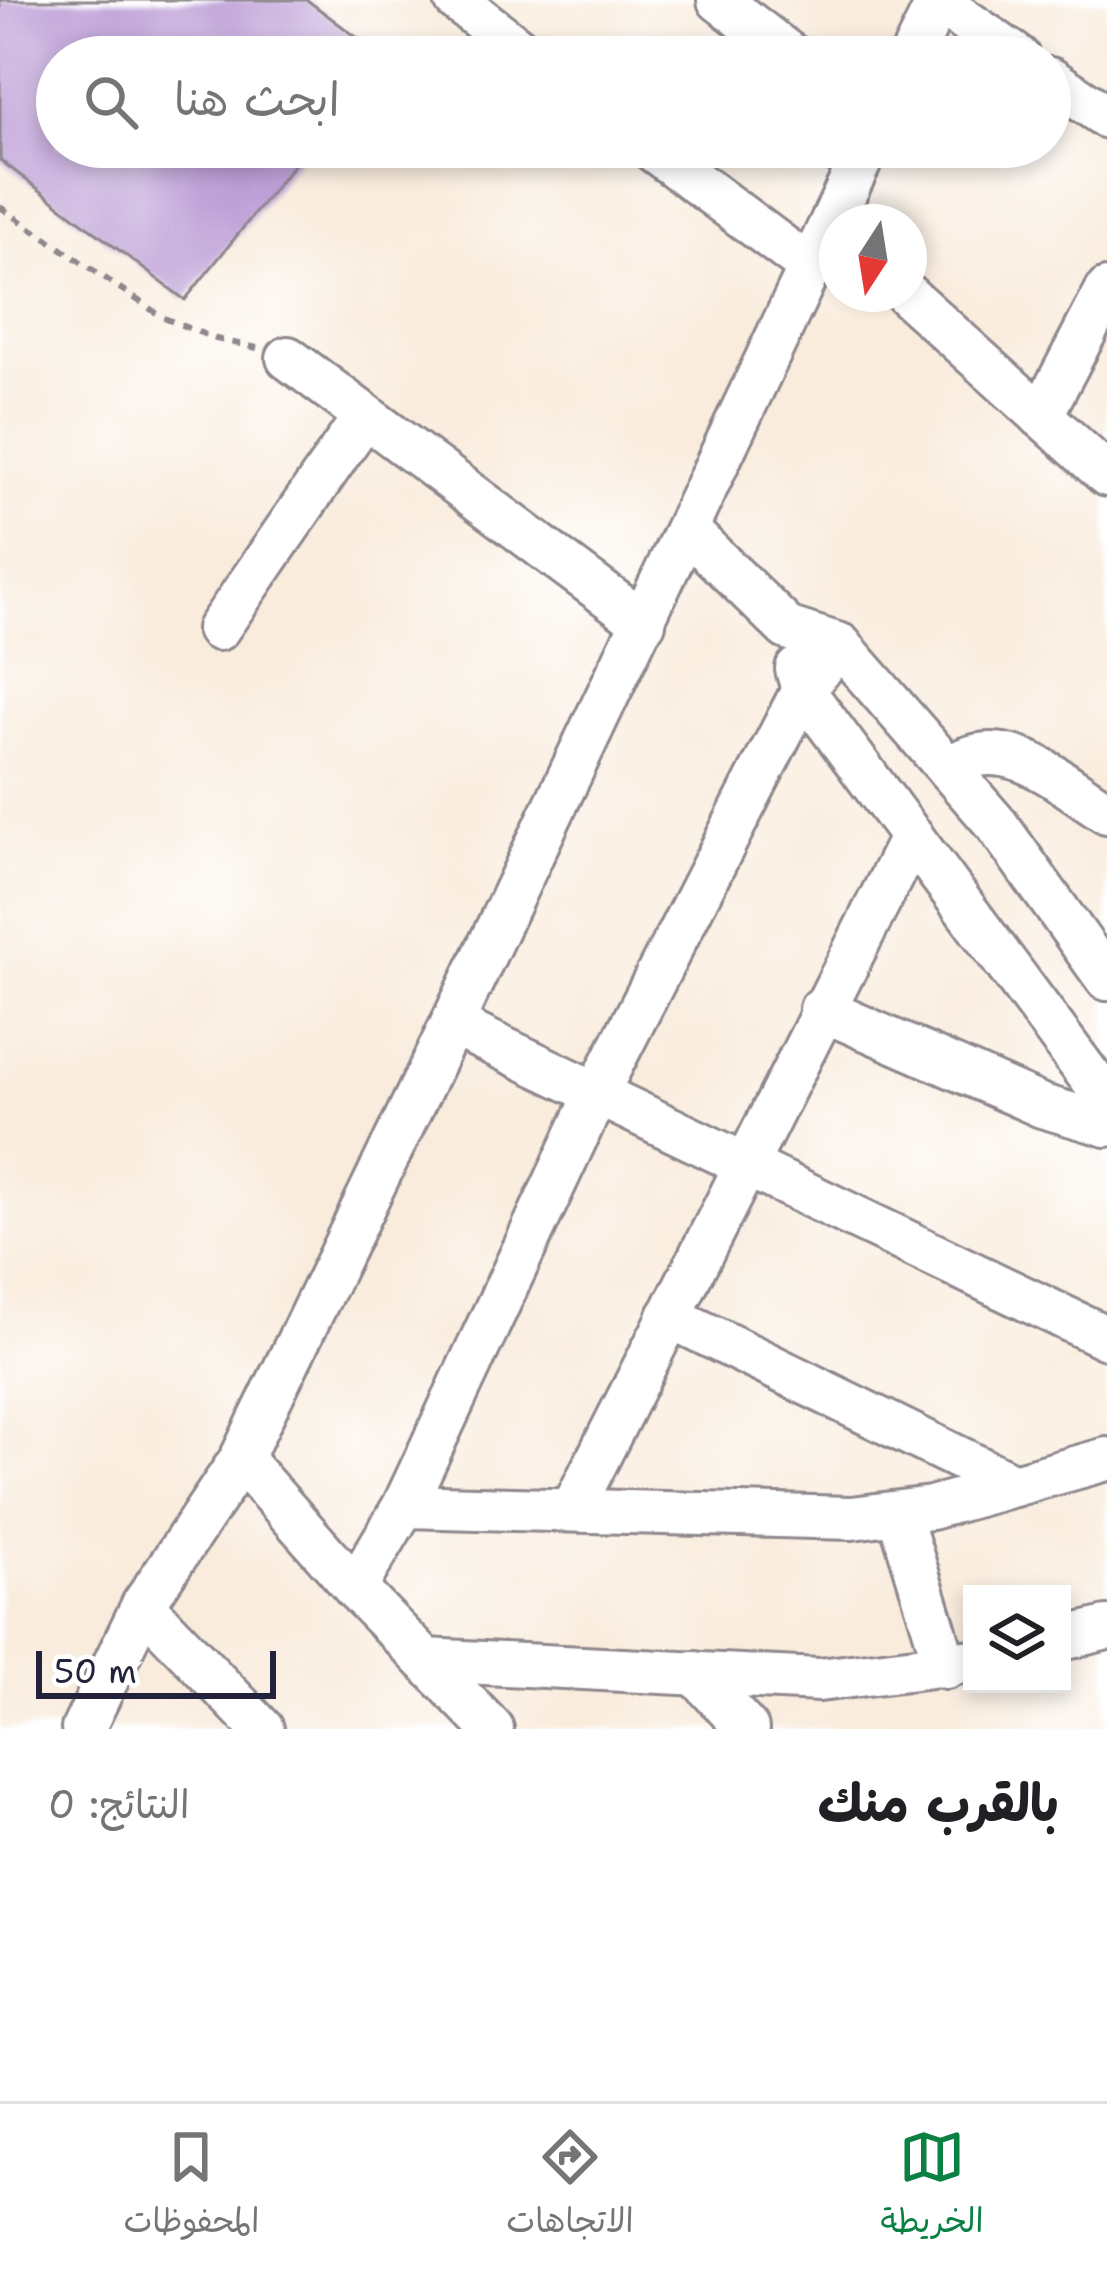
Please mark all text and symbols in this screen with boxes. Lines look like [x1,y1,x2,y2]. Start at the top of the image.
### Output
search box [36,36,1071,168]
icon: search [78,69,144,135]
text: ابحث هنا [174,69,340,129]
north arrow [819,204,927,312]
map controls [963,1585,1071,1693]
button: layers [963,1585,1071,1693]
scale bar [36,1645,276,1698]
text: 50 m [54,1649,137,1694]
text: بالقرب منك [818,1769,1059,1837]
text: النتائج: 0 [48,1778,190,1830]
tab: المحفوظات [123,2124,259,2250]
tab: الاتجاهات [506,2124,634,2250]
tab: الخريطة [881,2124,984,2250]

